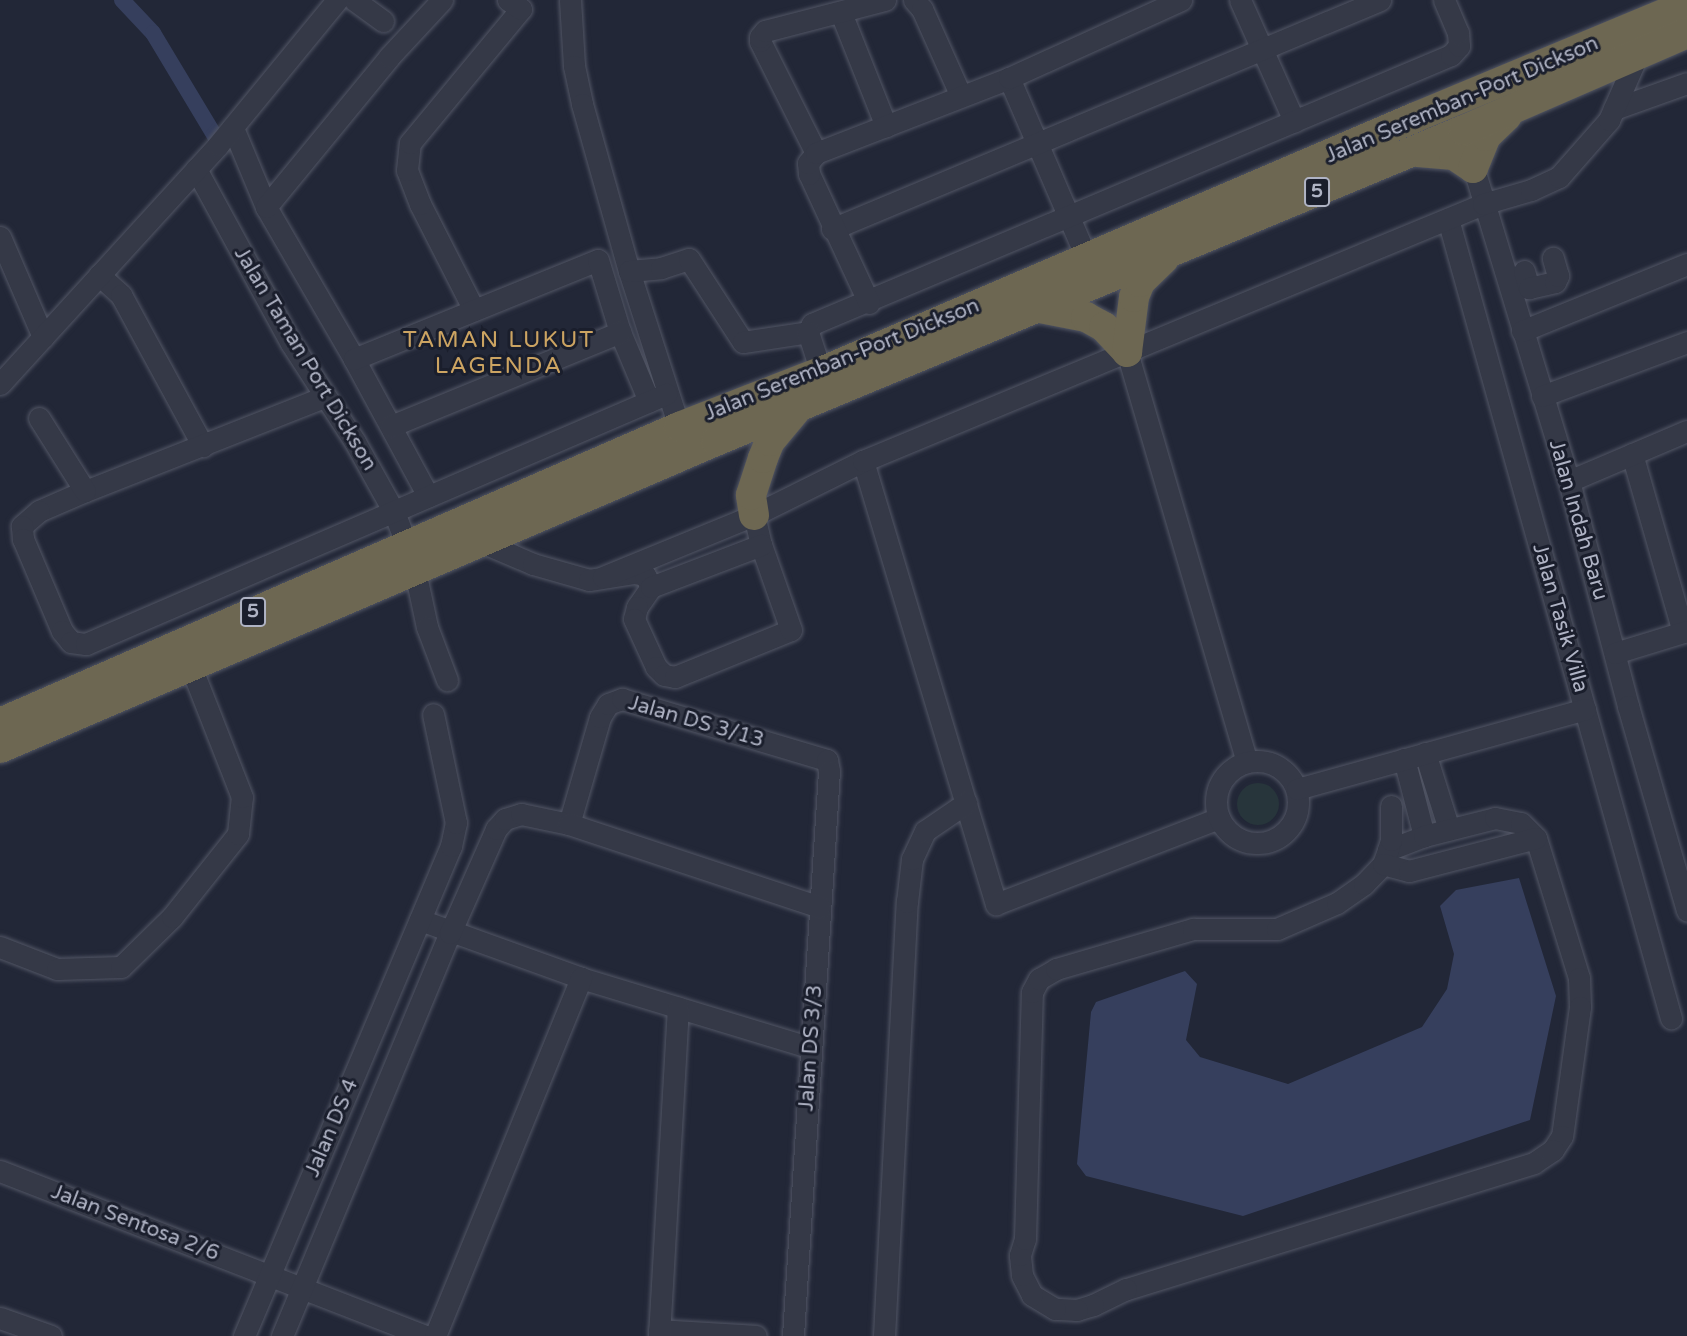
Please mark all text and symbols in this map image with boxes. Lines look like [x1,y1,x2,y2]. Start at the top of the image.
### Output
street label: Jalan Seremban-Port Dickson [1322,31,1602,169]
road number: 5 [1303,176,1331,208]
street label: Jalan Taman Port Dickson [228,243,382,475]
street label: Jalan Seremban-Port Dickson [701,293,983,427]
district label: TAMAN LUKUT LAGENDA [404,326,594,380]
street label: Jalan Indah Baru [1543,437,1613,603]
street label: Jalan Tasik Villa [1527,541,1593,695]
road number: 5 [239,596,267,628]
street label: Jalan DS 3/13 [625,691,767,753]
street label: Jalan DS 3/3 [794,984,828,1112]
street label: Jalan DS 4 [300,1075,364,1181]
street label: Jalan Sentosa 2/6 [47,1179,223,1267]

